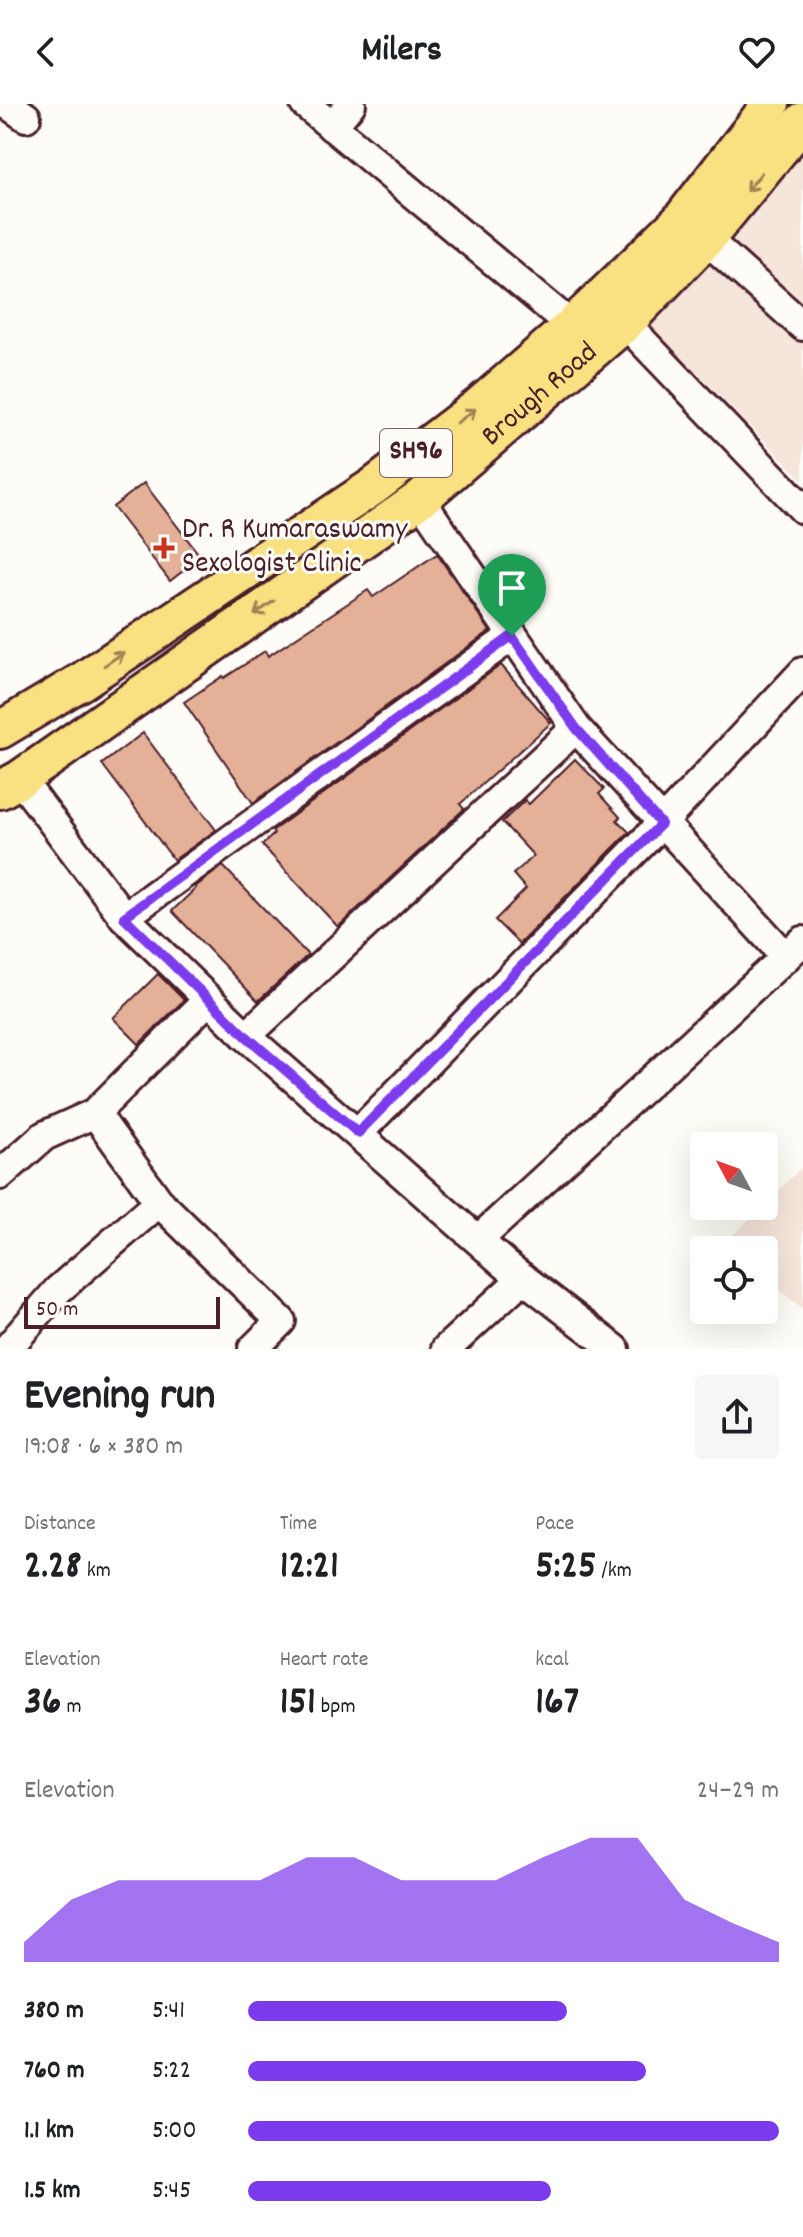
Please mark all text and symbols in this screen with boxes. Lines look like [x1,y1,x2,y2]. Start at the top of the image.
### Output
text: Milers [361,26,442,78]
icon: back [24,30,68,74]
icon: heart [735,30,779,74]
one-way arrow [746,171,763,192]
street label: Brough Road [473,333,608,458]
one-way arrow [455,407,476,424]
road number: SH96 [380,429,452,477]
place label: Dr. R Kumaraswamy Sexologist Clinic [182,510,408,587]
marker: Dr. R Kumaraswamy Sexologist Clinic [153,537,175,559]
pin [478,554,546,636]
icon: arrive [490,566,534,610]
one-way arrow [253,600,275,616]
one-way arrow [102,651,124,667]
north arrow [690,1132,778,1220]
map controls [690,1132,778,1324]
button: locate [690,1236,778,1324]
scale bar [24,1293,220,1329]
text: 50 m [36,1295,78,1326]
text: Evening run [24,1367,215,1430]
button: share [695,1375,779,1459]
text: 19:08 · 6 × 380 m [24,1429,183,1466]
text: Distance [24,1509,96,1540]
text: Time [280,1509,317,1540]
text: Pace [535,1509,574,1540]
text: 2.28 [24,1540,82,1597]
text: 12:21 [280,1540,339,1597]
text: 5:25 [535,1540,597,1597]
text: km [82,1556,111,1587]
text: /km [597,1556,632,1587]
text: Elevation [24,1645,101,1676]
text: Heart rate [280,1645,369,1676]
text: kcal [535,1645,569,1676]
text: 36 [24,1676,61,1733]
text: 151 [280,1676,316,1733]
text: 167 [535,1676,579,1733]
text: m [61,1692,82,1723]
text: bpm [316,1692,356,1723]
text: Elevation [24,1773,114,1810]
text: 24–29 m [697,1773,779,1810]
text: 380 m [24,1993,84,2030]
text: 5:41 [152,1993,185,2030]
text: 760 m [24,2053,85,2090]
text: 5:22 [152,2053,191,2090]
text: 1.1 km [24,2113,74,2150]
text: 5:00 [152,2113,197,2150]
text: 1.5 km [24,2173,81,2210]
text: 5:45 [152,2173,191,2210]

